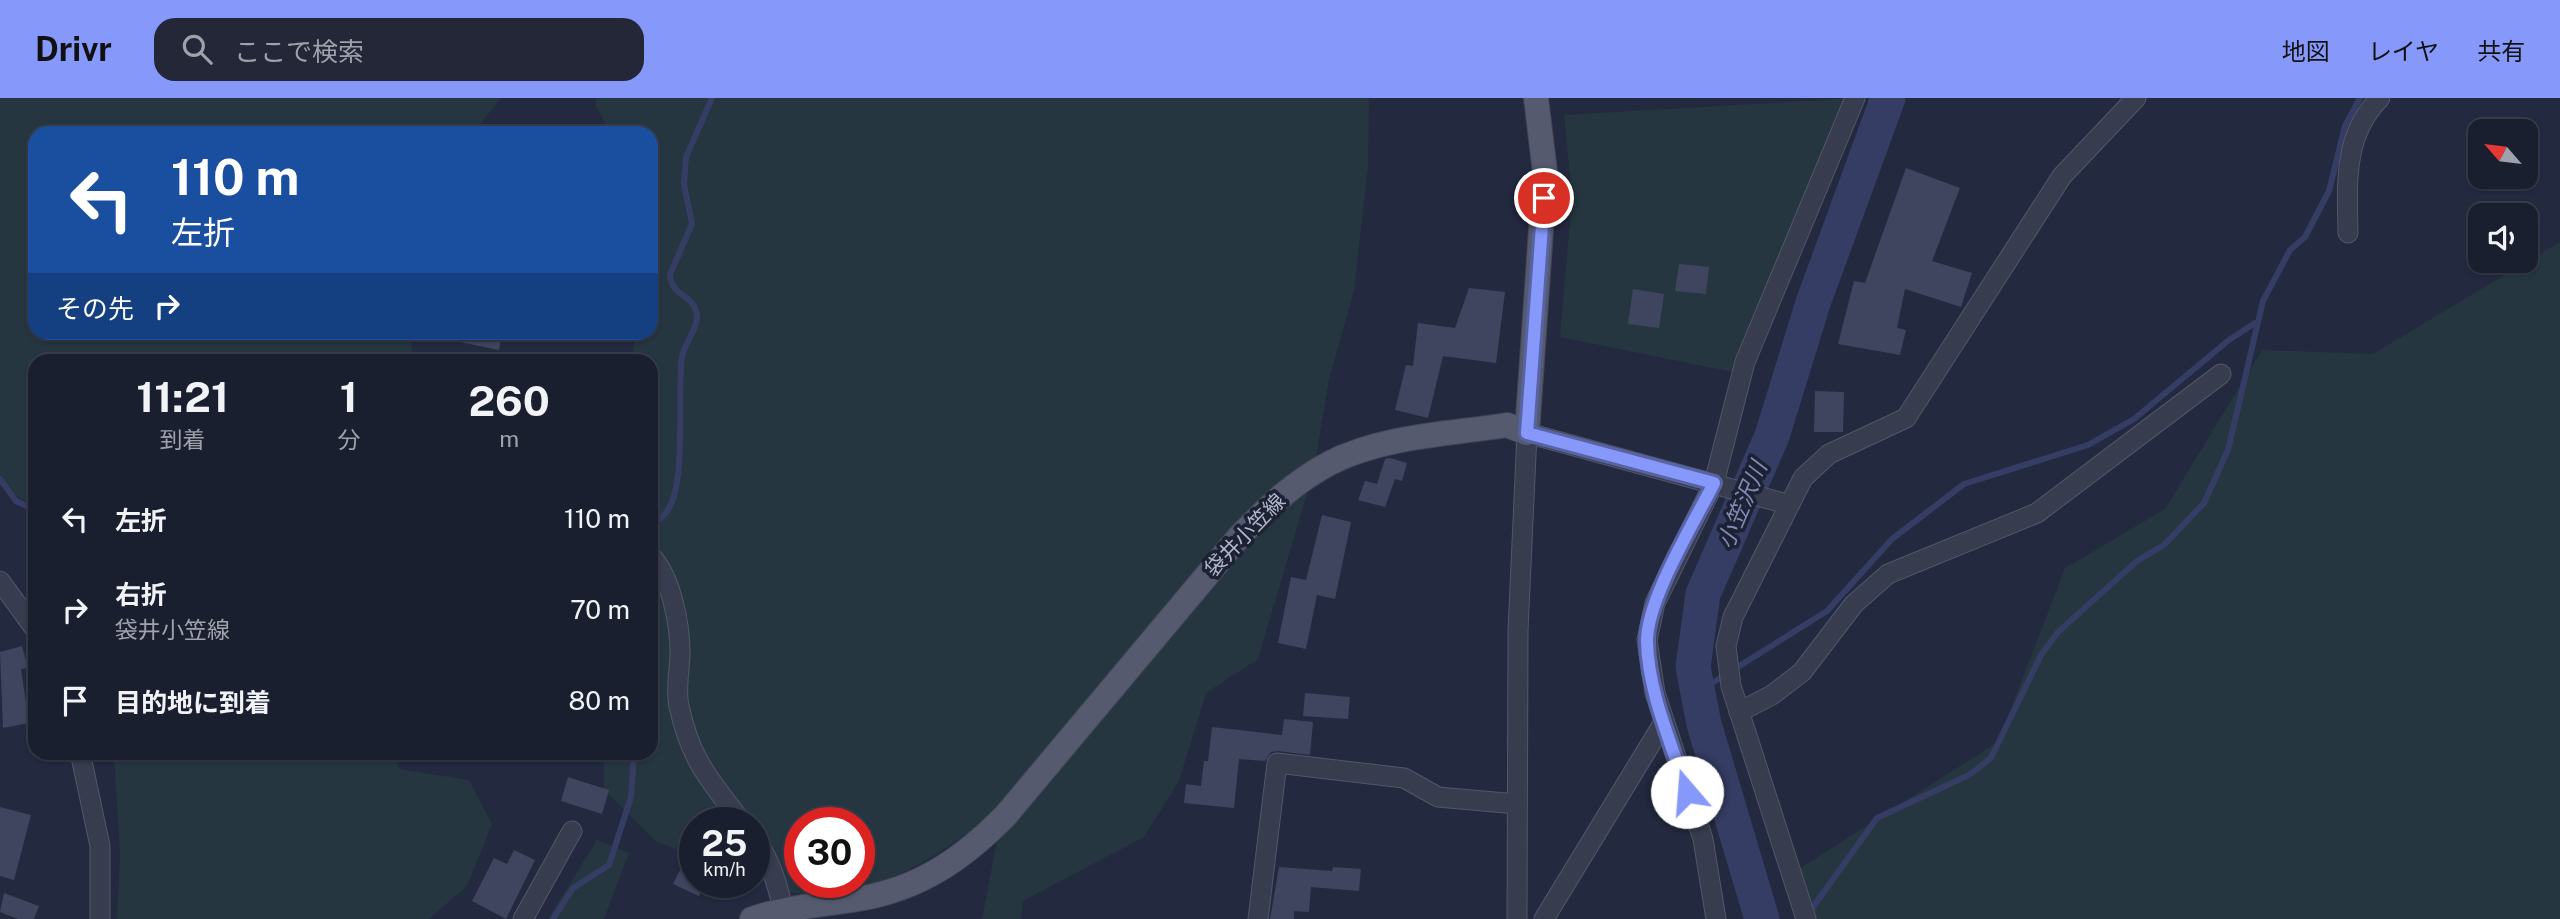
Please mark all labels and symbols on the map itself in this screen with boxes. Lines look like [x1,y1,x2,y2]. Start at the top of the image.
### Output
north arrow [2468,119,2538,189]
pin [1514,168,1574,228]
water label: 小笠沢川 [1711,454,1773,552]
street label: 袋井小笠線 [1199,488,1290,581]
position arrow [1650,755,1724,829]
speed limit sign: 30 [784,807,875,898]

